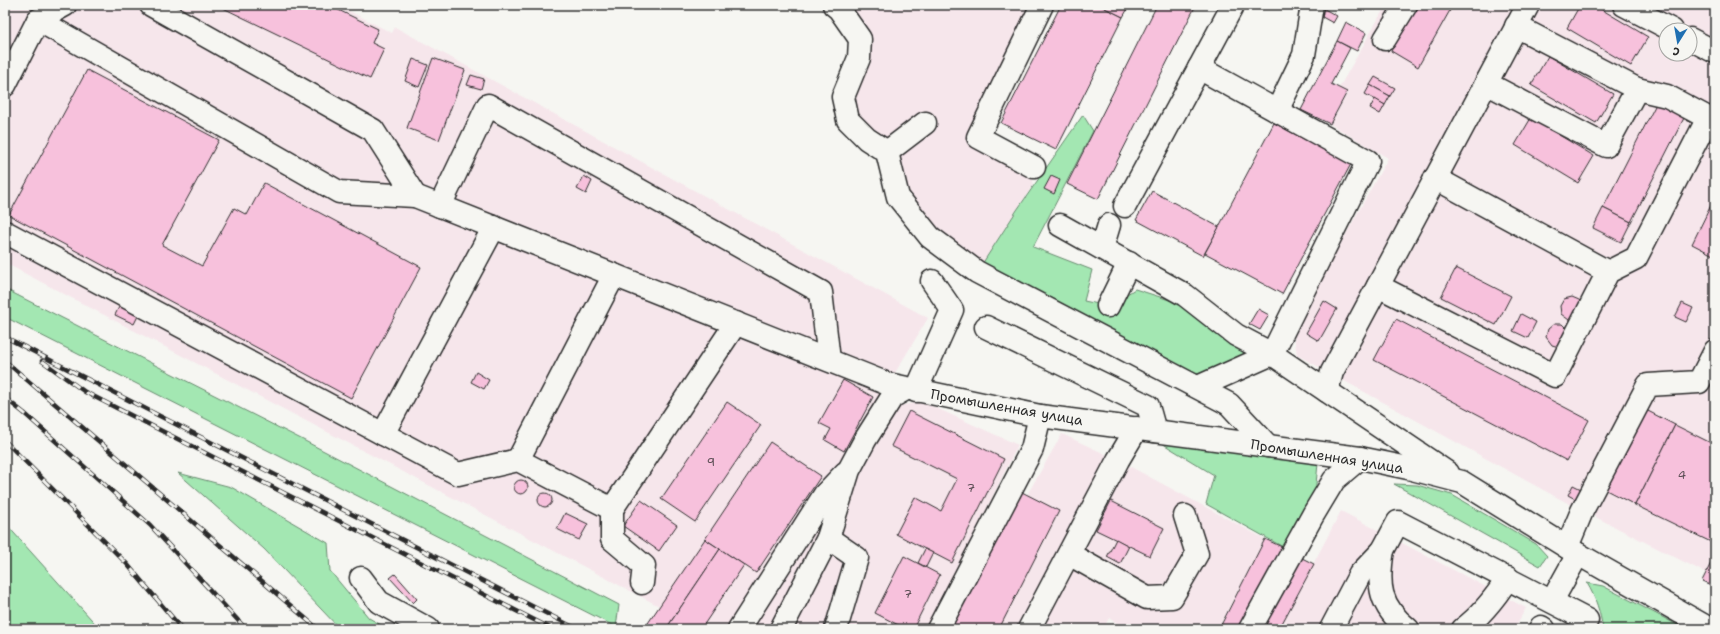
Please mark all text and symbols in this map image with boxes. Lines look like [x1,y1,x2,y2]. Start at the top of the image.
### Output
north arrow [1658,22,1698,62]
text: С [1671,43,1681,59]
street label: Промышленная улица [929,385,1085,429]
street label: Промышленная улица [1249,435,1405,477]
house number: 9 [707,454,715,470]
house number: 4 [1678,467,1686,483]
house number: 7 [967,480,975,496]
house number: 7 [904,586,912,602]

